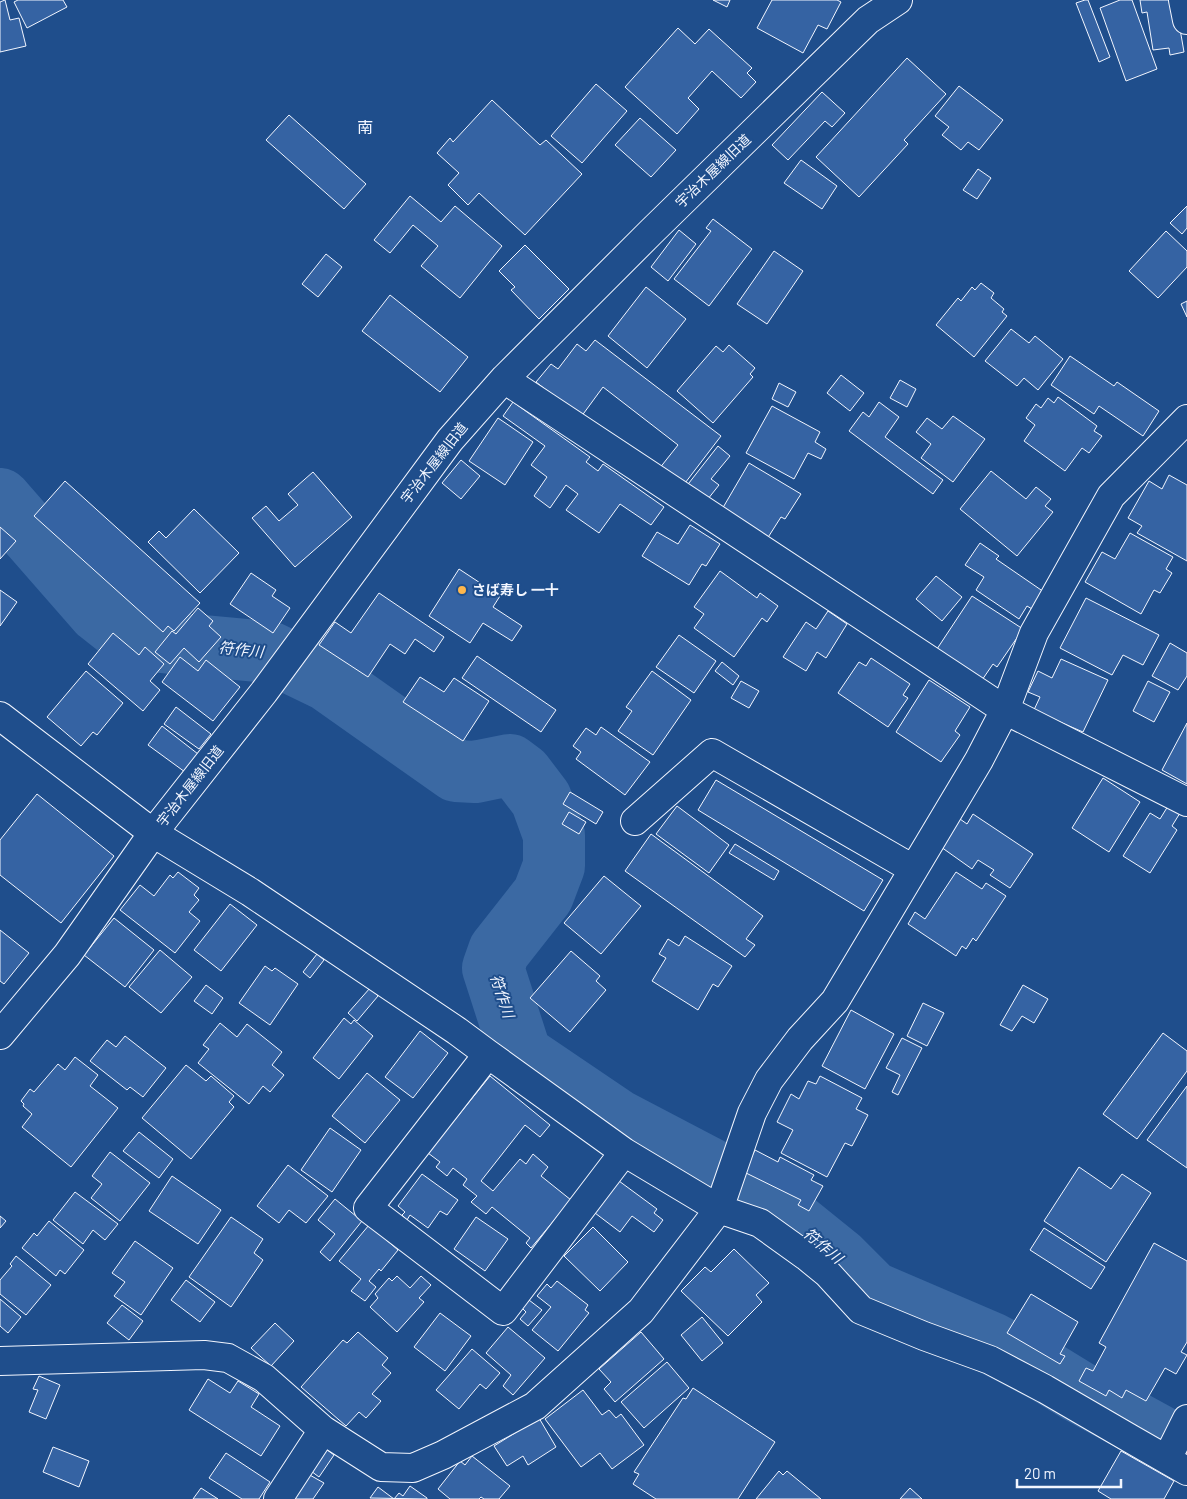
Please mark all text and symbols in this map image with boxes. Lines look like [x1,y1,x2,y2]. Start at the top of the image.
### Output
district label: 南 [357,117,373,136]
street label: 宇治木屋線旧道 [672,130,754,211]
street label: 宇治木屋線旧道 [397,419,470,507]
place label: さば寿し 一十 [472,581,559,598]
marker: さば寿し 一十 [456,584,468,596]
water label: 符作川 [218,638,266,661]
street label: 宇治木屋線旧道 [153,742,226,830]
water label: 符作川 [487,972,519,1022]
water label: 符作川 [801,1224,848,1268]
scale bar [1017,1456,1121,1488]
text: 20 m [1024,1464,1056,1482]

